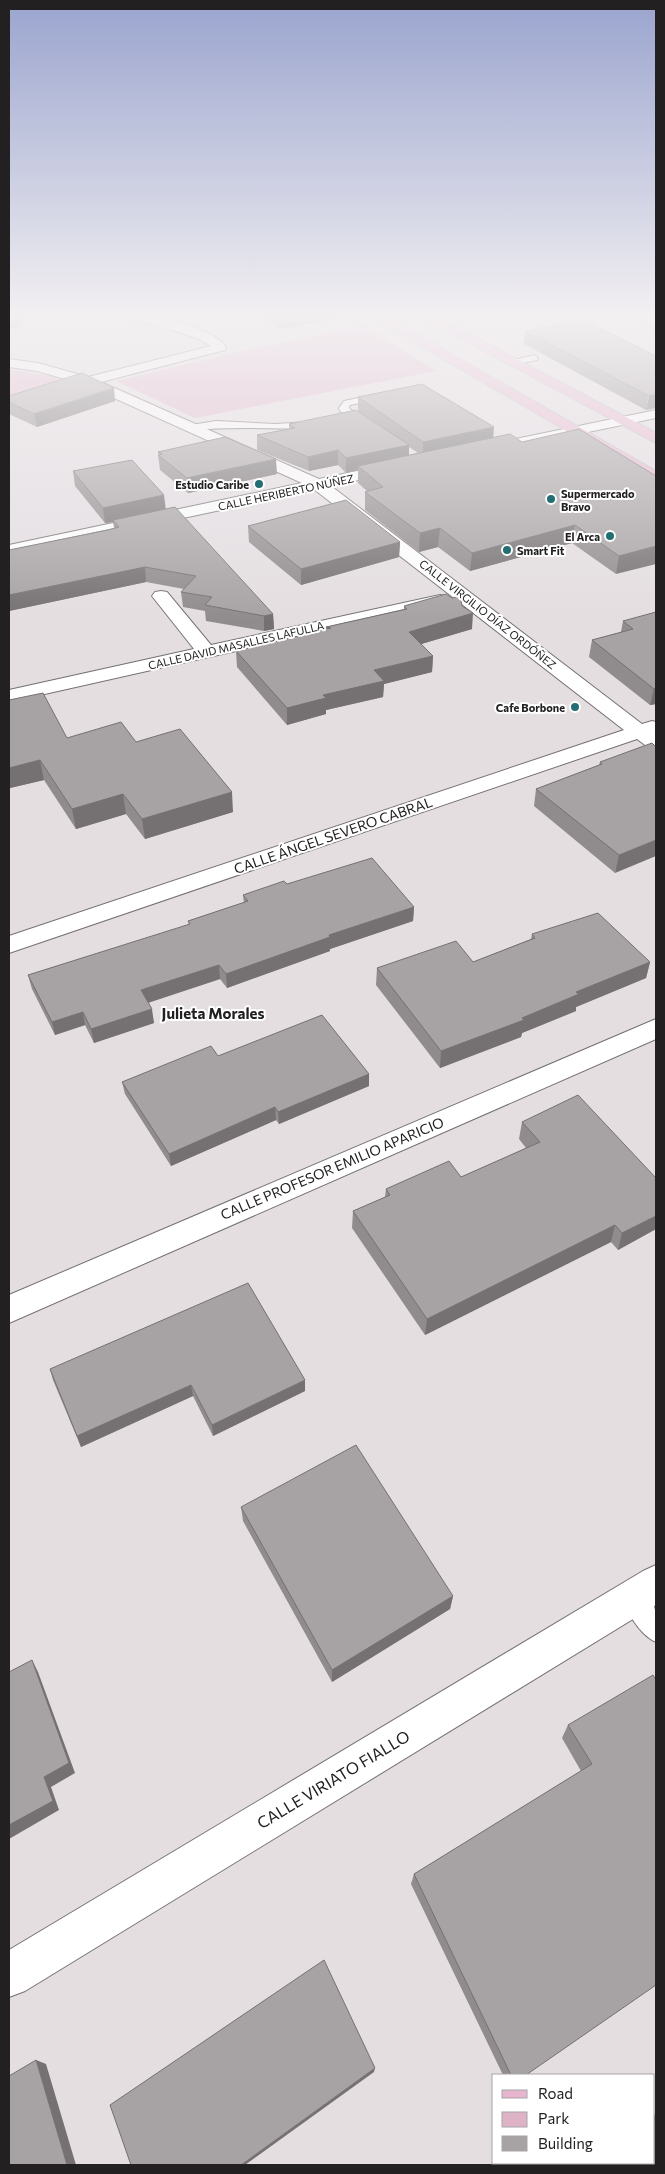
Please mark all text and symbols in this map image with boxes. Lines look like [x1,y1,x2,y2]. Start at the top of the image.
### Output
street label: CALLE HERIBERTO NÚÑEZ [217,470,355,513]
place label: Estudio Caribe [175,478,249,491]
marker: Estudio Caribe [253,478,265,490]
place label: Supermercado Bravo [561,487,635,513]
marker: Supermercado Bravo [545,493,557,505]
place label: El Arca [565,530,600,543]
marker: El Arca [604,530,616,542]
marker: Smart Fit [501,544,513,556]
place label: Smart Fit [517,544,565,557]
street label: CALLE VIRGILIO DÍAZ ORDÓÑEZ [417,556,559,671]
street label: CALLE DAVID MASALLES LAFULLA [147,618,326,672]
place label: Cafe Borbone [496,701,565,714]
marker: Cafe Borbone [569,701,581,713]
street label: CALLE ÁNGEL SEVERO CABRAL [232,793,434,877]
district label: Julieta Morales [162,1004,264,1022]
street label: CALLE PROFESOR EMILIO APARICIO [218,1113,446,1223]
street label: CALLE VIRIATO FIALLO [253,1726,413,1832]
legend [492,2074,655,2164]
text: Road [538,2084,573,2102]
text: Park [538,2109,569,2127]
text: Building [538,2134,593,2152]

